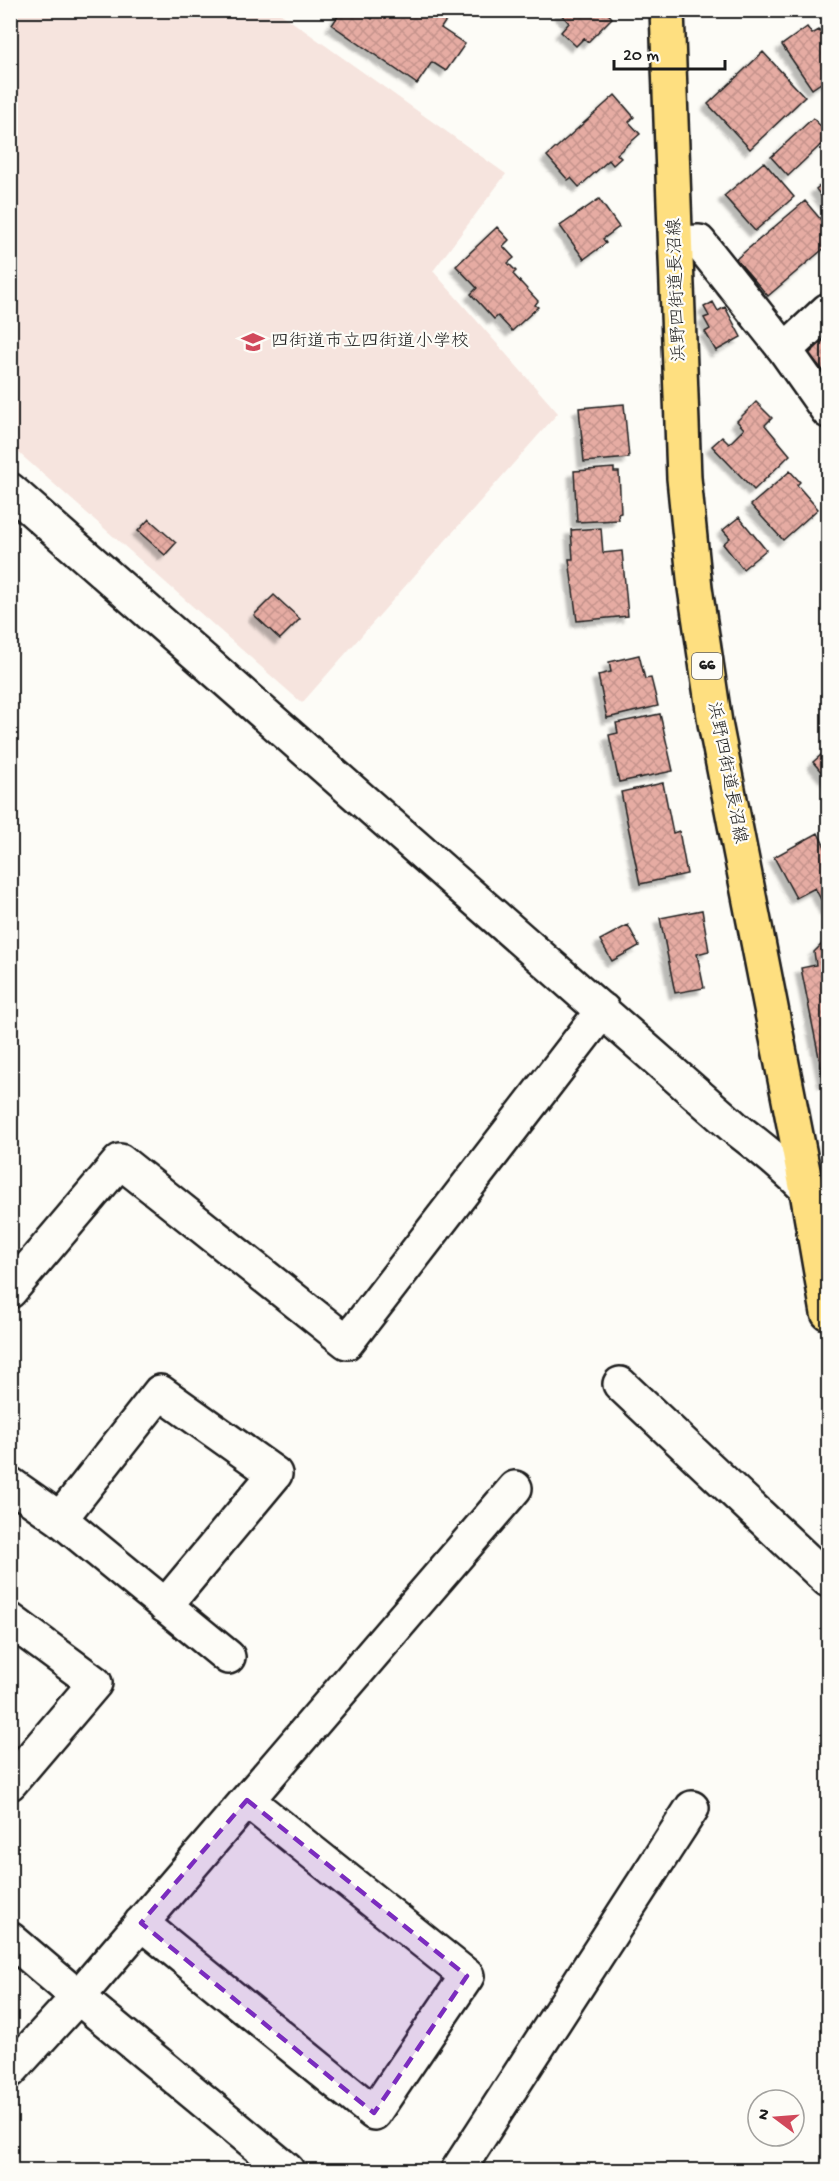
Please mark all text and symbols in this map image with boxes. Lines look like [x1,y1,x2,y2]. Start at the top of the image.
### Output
scale bar [614,33,725,71]
text: 20 m [623,46,659,67]
street label: 浜野四街道長沼線 [664,218,691,362]
school or university icon: 四街道市立四街道小学校 [240,329,266,355]
place label: 四街道市立四街道小学校 [271,331,469,353]
road number: 66 [692,653,722,679]
street label: 浜野四街道長沼線 [702,700,751,846]
north arrow [746,2088,806,2148]
text: N [754,2107,776,2122]

